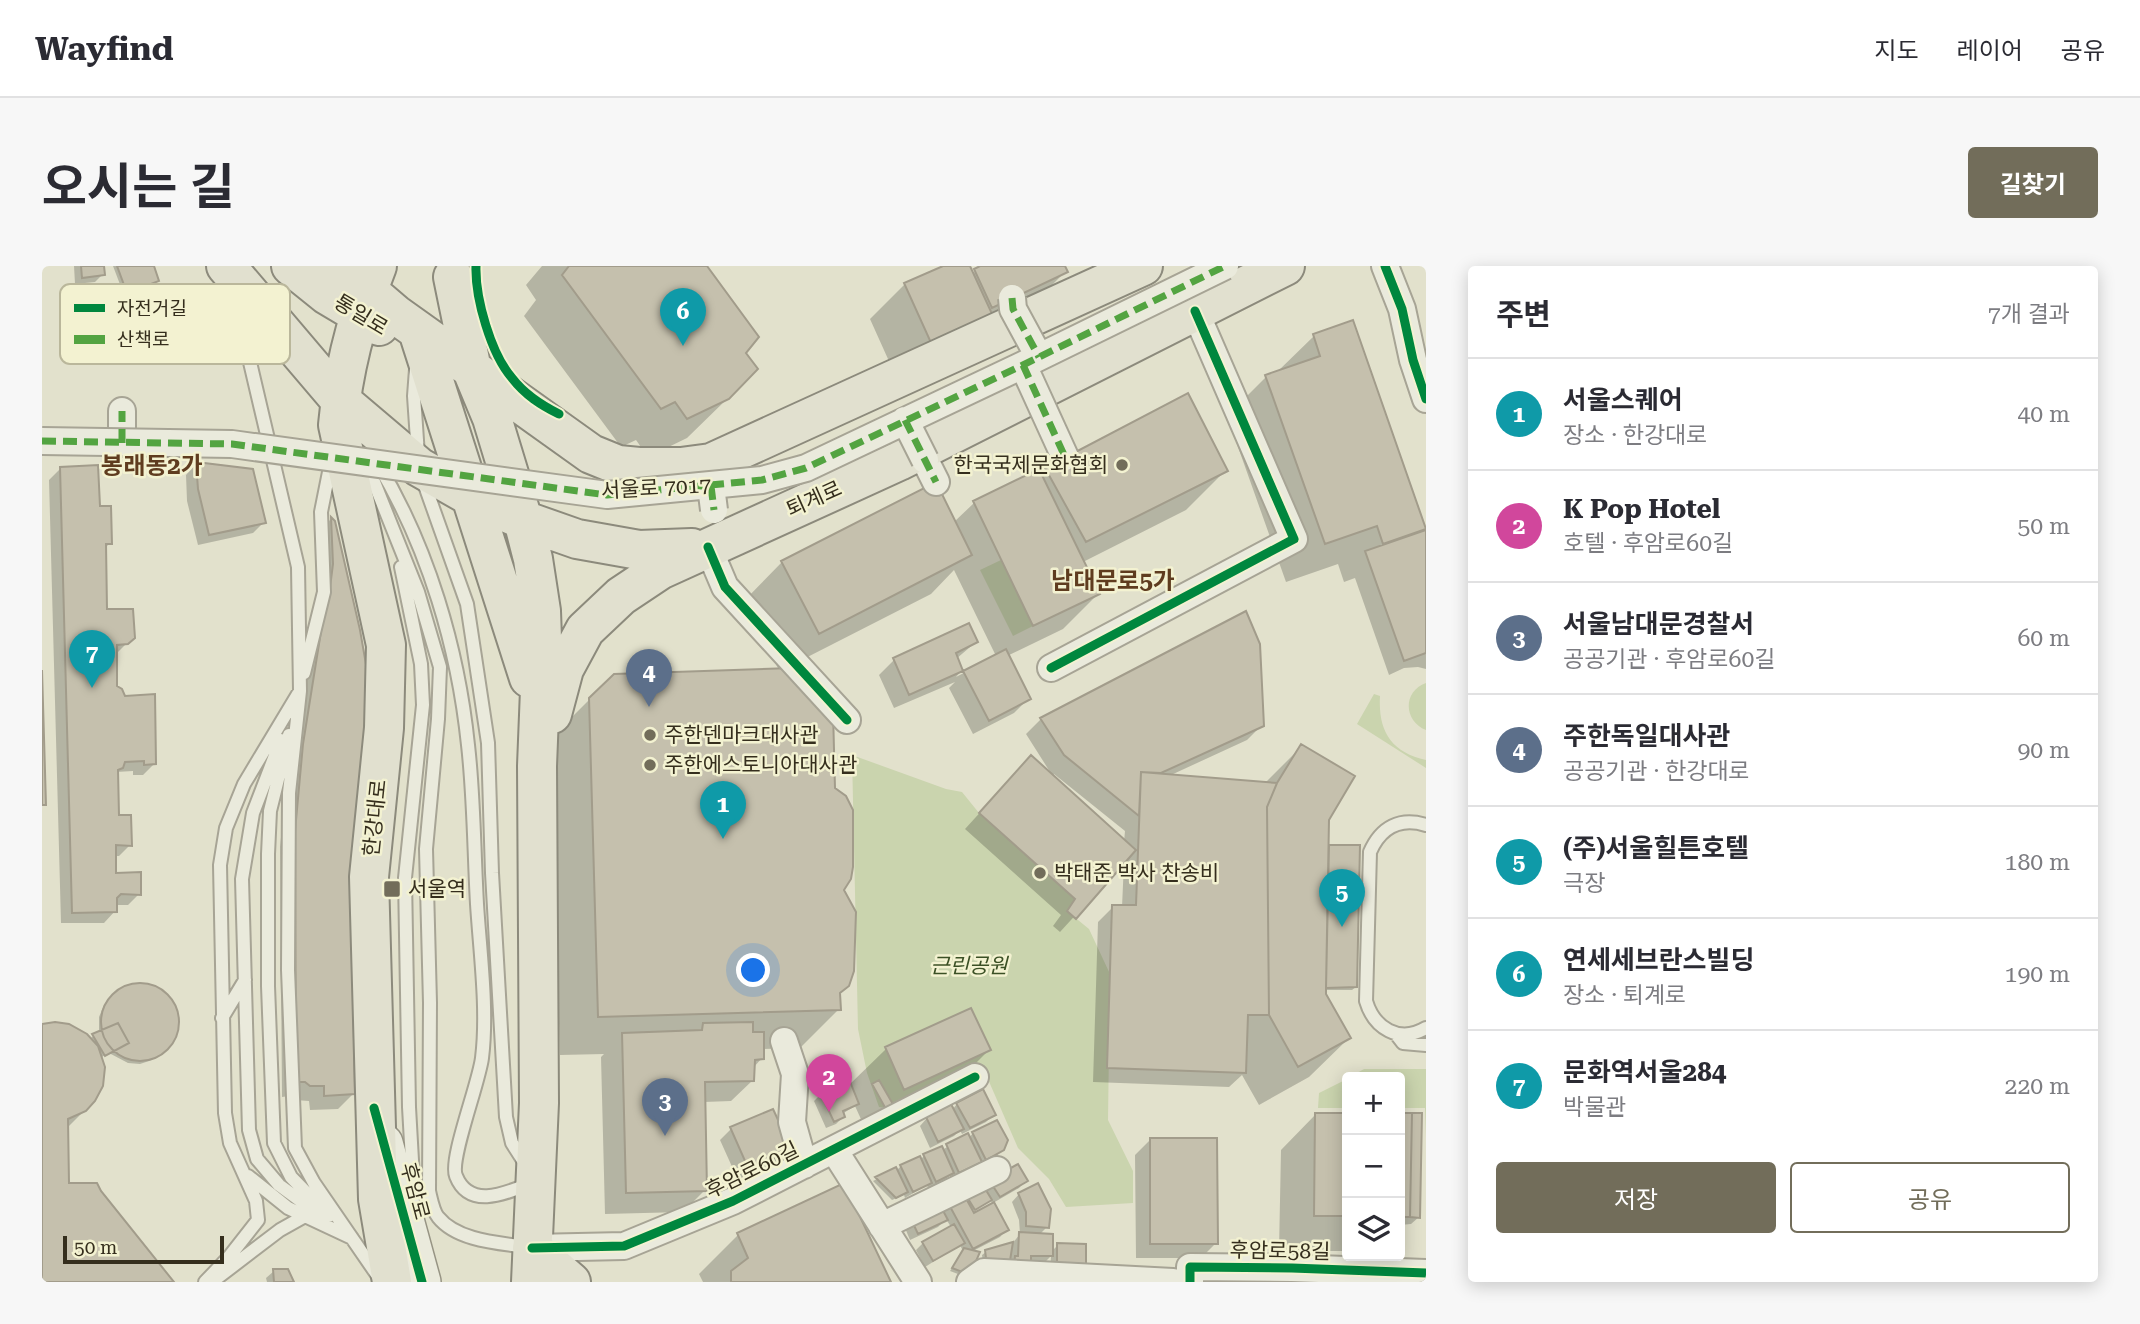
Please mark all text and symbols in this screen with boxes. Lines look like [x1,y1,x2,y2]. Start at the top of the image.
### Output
text: Wayfind [35,29,174,68]
text: 지도 [1874,37,1919,65]
text: 레이어 [1957,37,2023,65]
text: 공유 [2061,37,2105,65]
button: 길찾기 [1968,147,2098,218]
text: 오시는 길 [42,159,235,216]
legend [60,284,290,364]
pin: 6 [660,288,706,346]
street label: 통일로 [330,290,392,340]
text: 자전거길 [117,297,187,320]
text: 주변 [1496,297,1551,332]
text: 7개 결과 [1988,301,2070,328]
text: 산책로 [117,328,169,351]
text: 서울스퀘어 [1563,385,1683,415]
text: 1 [1513,401,1525,428]
text: 40 m [2017,401,2070,428]
text: 장소 · 한강대로 [1563,422,1707,449]
district label: 봉래동2가 [101,452,203,480]
place label: 한국국제문화협회 [953,453,1108,477]
marker: 한국국제문화협회 [1114,457,1130,473]
street label: 서울로 7017 [600,473,712,503]
street label: 퇴계로 [783,476,845,522]
text: K Pop Hotel [1563,494,1720,524]
text: 2 [1513,513,1525,540]
text: 50 m [2017,513,2070,540]
text: 호텔 · 후암로60길 [1563,530,1733,557]
district label: 남대문로5가 [1051,567,1175,595]
text: 서울남대문경찰서 [1563,609,1754,639]
text: 3 [1513,625,1525,652]
text: 60 m [2017,625,2070,652]
pin: 7 [69,630,115,688]
text: 공공기관 · 후암로60길 [1563,646,1776,673]
pin: 4 [626,649,672,707]
text: 주한독일대사관 [1563,721,1730,751]
place label: 주한덴마크대사관 [664,723,819,747]
marker: 주한덴마크대사관 [642,727,658,743]
text: 4 [1513,737,1525,764]
text: 90 m [2017,737,2070,764]
place label: 주한에스토니아대사관 [664,753,857,777]
marker: 주한에스토니아대사관 [642,757,658,773]
text: 공공기관 · 한강대로 [1563,758,1750,785]
street label: 한강대로 [359,778,391,858]
pin: 1 [700,781,746,839]
text: (주)서울힐튼호텔 [1563,833,1749,863]
text: 5 [1513,849,1525,876]
text: 180 m [2005,849,2070,876]
place label: 박태준 박사 찬송비 [1054,861,1219,885]
marker: 박태준 박사 찬송비 [1032,865,1048,881]
pin: 5 [1319,869,1365,927]
text: 극장 [1563,870,1605,897]
place label: 서울역 [408,877,466,901]
marker: 서울역 [382,879,402,899]
text: 연세세브란스빌딩 [1563,945,1754,975]
your location [736,953,770,987]
park label: 근린공원 [930,954,1009,978]
text: 6 [1513,961,1525,988]
text: 190 m [2005,961,2070,988]
text: 장소 · 퇴계로 [1563,982,1686,1009]
pin: 2 [806,1054,852,1112]
text: 문화역서울284 [1563,1057,1726,1087]
map controls [1342,1072,1405,1261]
button: + [1342,1072,1405,1135]
text: 7 [1513,1073,1525,1100]
text: 220 m [2005,1073,2070,1100]
pin: 3 [642,1078,688,1136]
text: 박물관 [1563,1094,1626,1121]
button: − [1342,1135,1405,1198]
street label: 후암로60길 [701,1137,803,1203]
street label: 후암로 [396,1160,434,1222]
button: 저장 [1496,1162,1776,1233]
button: 공유 [1790,1162,2070,1233]
button: layers [1342,1198,1405,1261]
scale bar [63,1233,224,1265]
text: 50 m [74,1236,117,1259]
street label: 후암로58길 [1229,1238,1331,1264]

